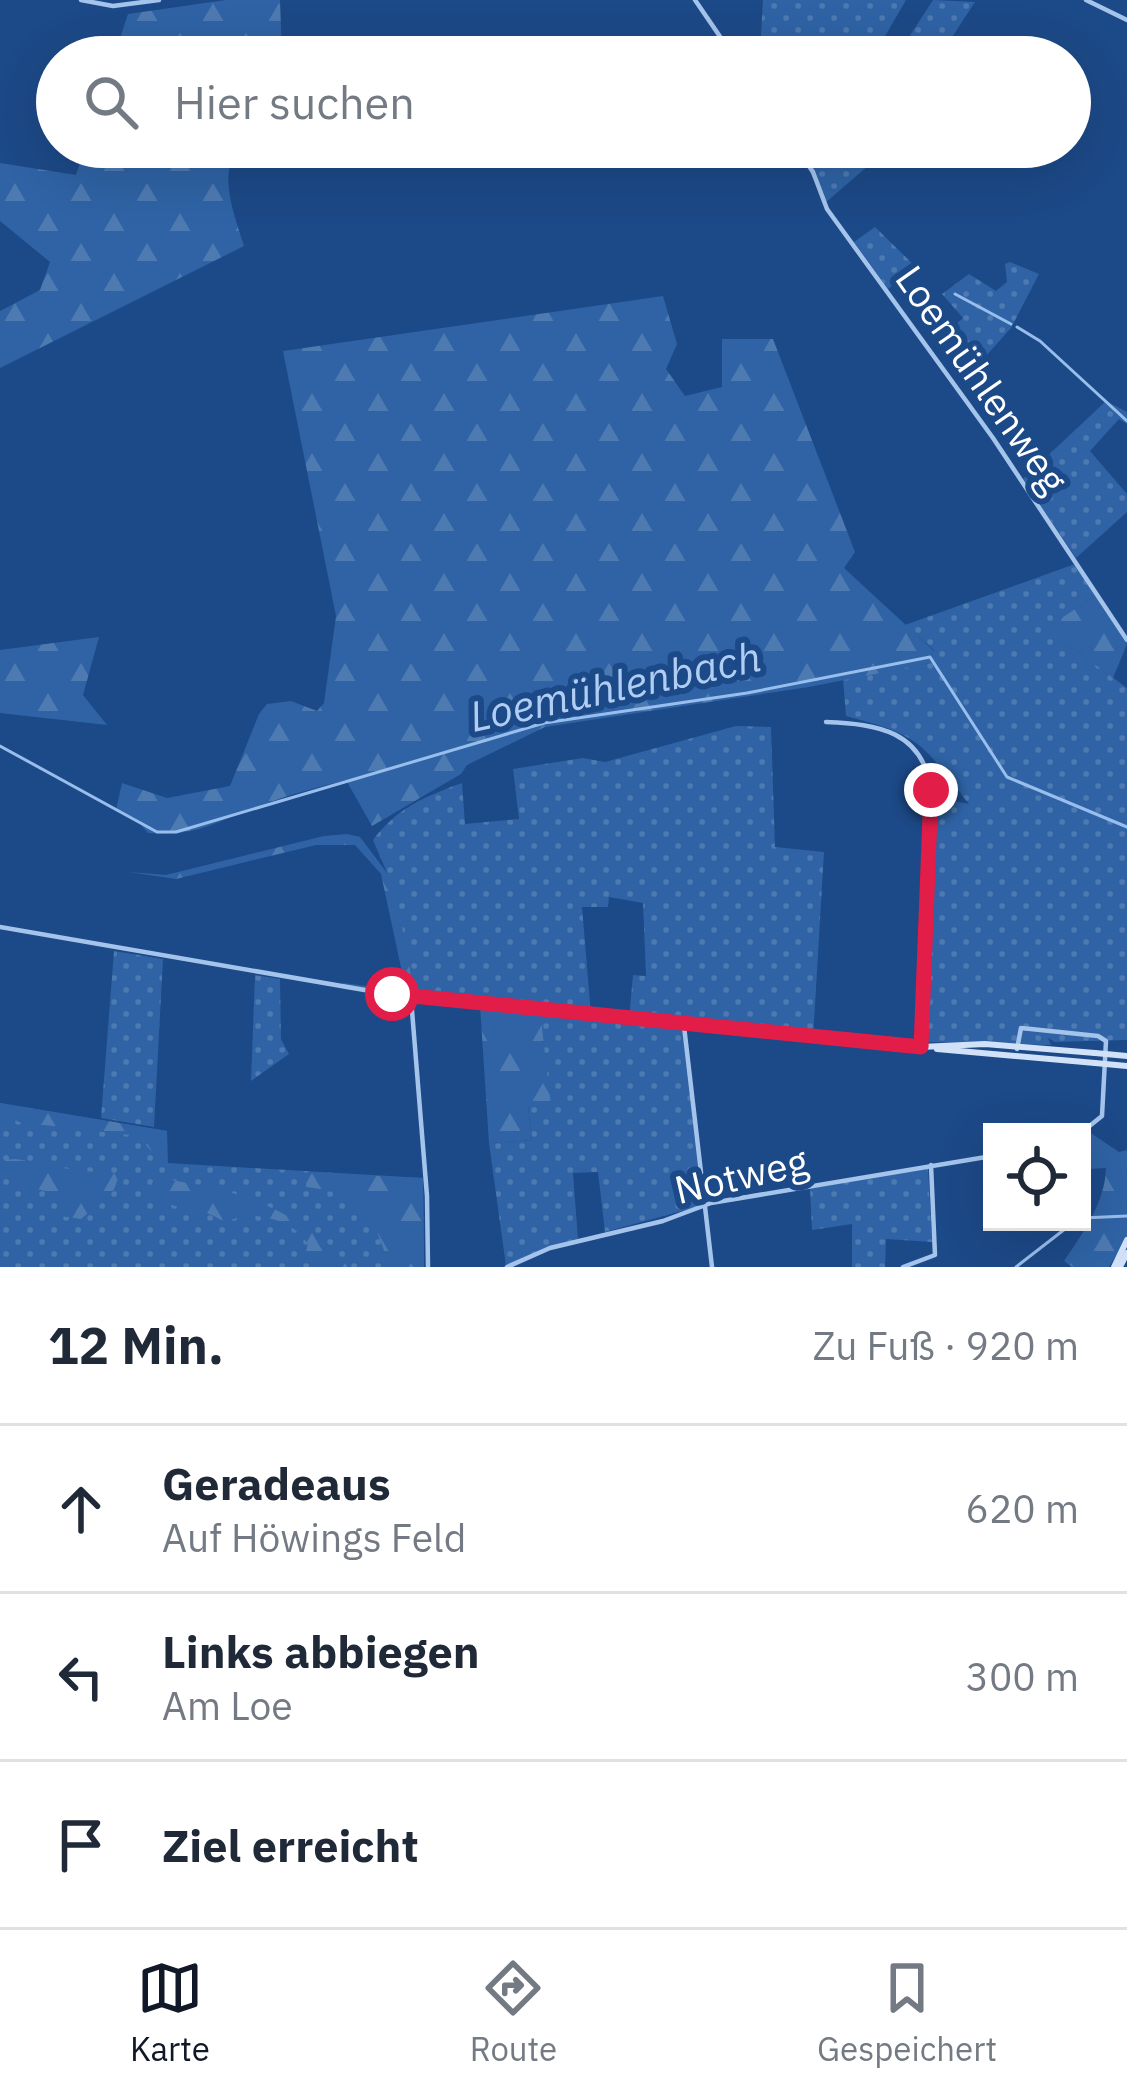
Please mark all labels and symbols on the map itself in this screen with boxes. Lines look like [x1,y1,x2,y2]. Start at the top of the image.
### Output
street label: Loemühlenweg [885,255,1080,503]
water label: Loemühlenbach [464,628,766,744]
route end [904,763,958,817]
route start [365,967,419,1021]
street label: Notweg [670,1135,813,1215]

